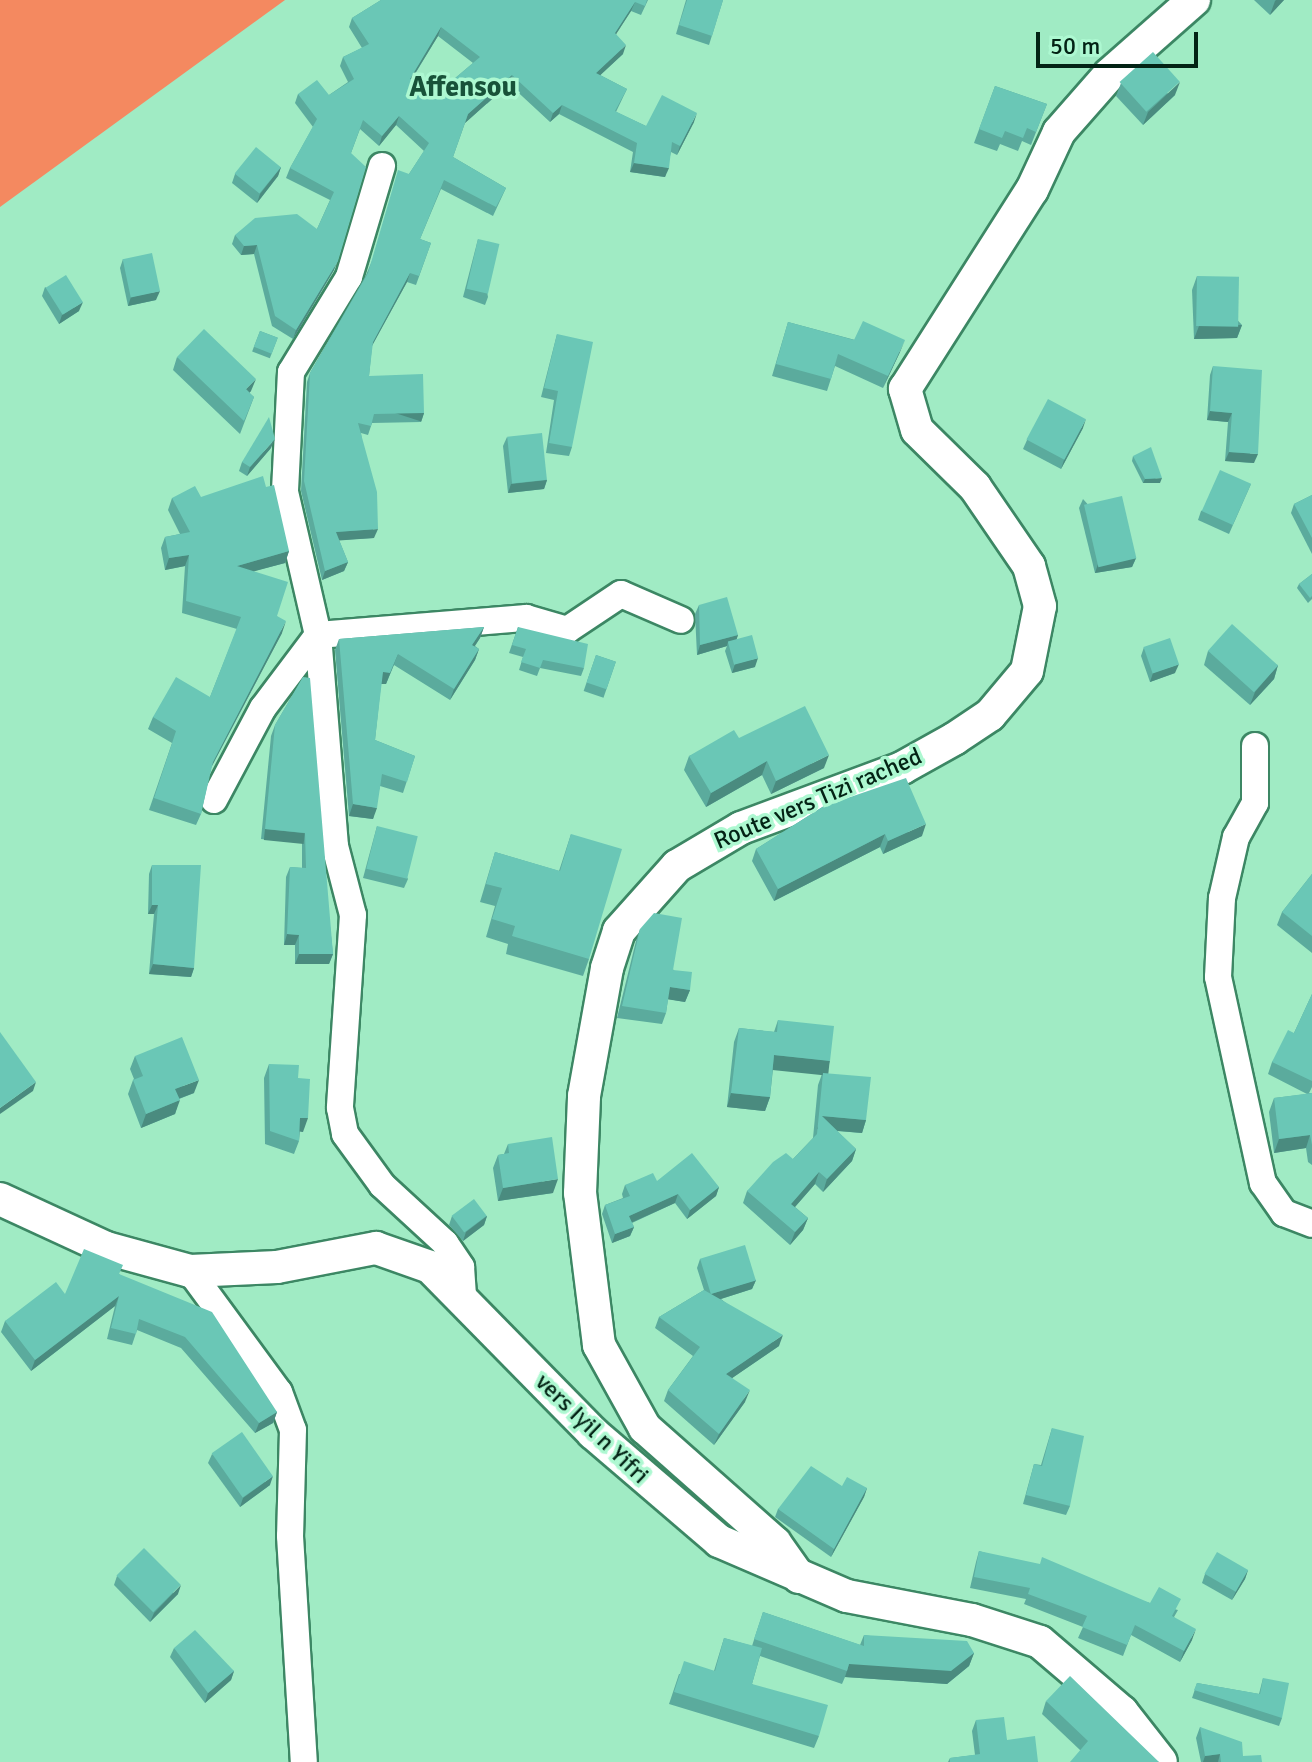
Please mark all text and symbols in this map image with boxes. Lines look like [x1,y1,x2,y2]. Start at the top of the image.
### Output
scale bar [1040,16,1202,66]
text: 50 m [1050,31,1100,61]
district label: Affensou [409,70,517,104]
street label: Route vers Tizi rached [710,742,926,856]
street label: vers Iγil n Yifri [529,1368,655,1490]

